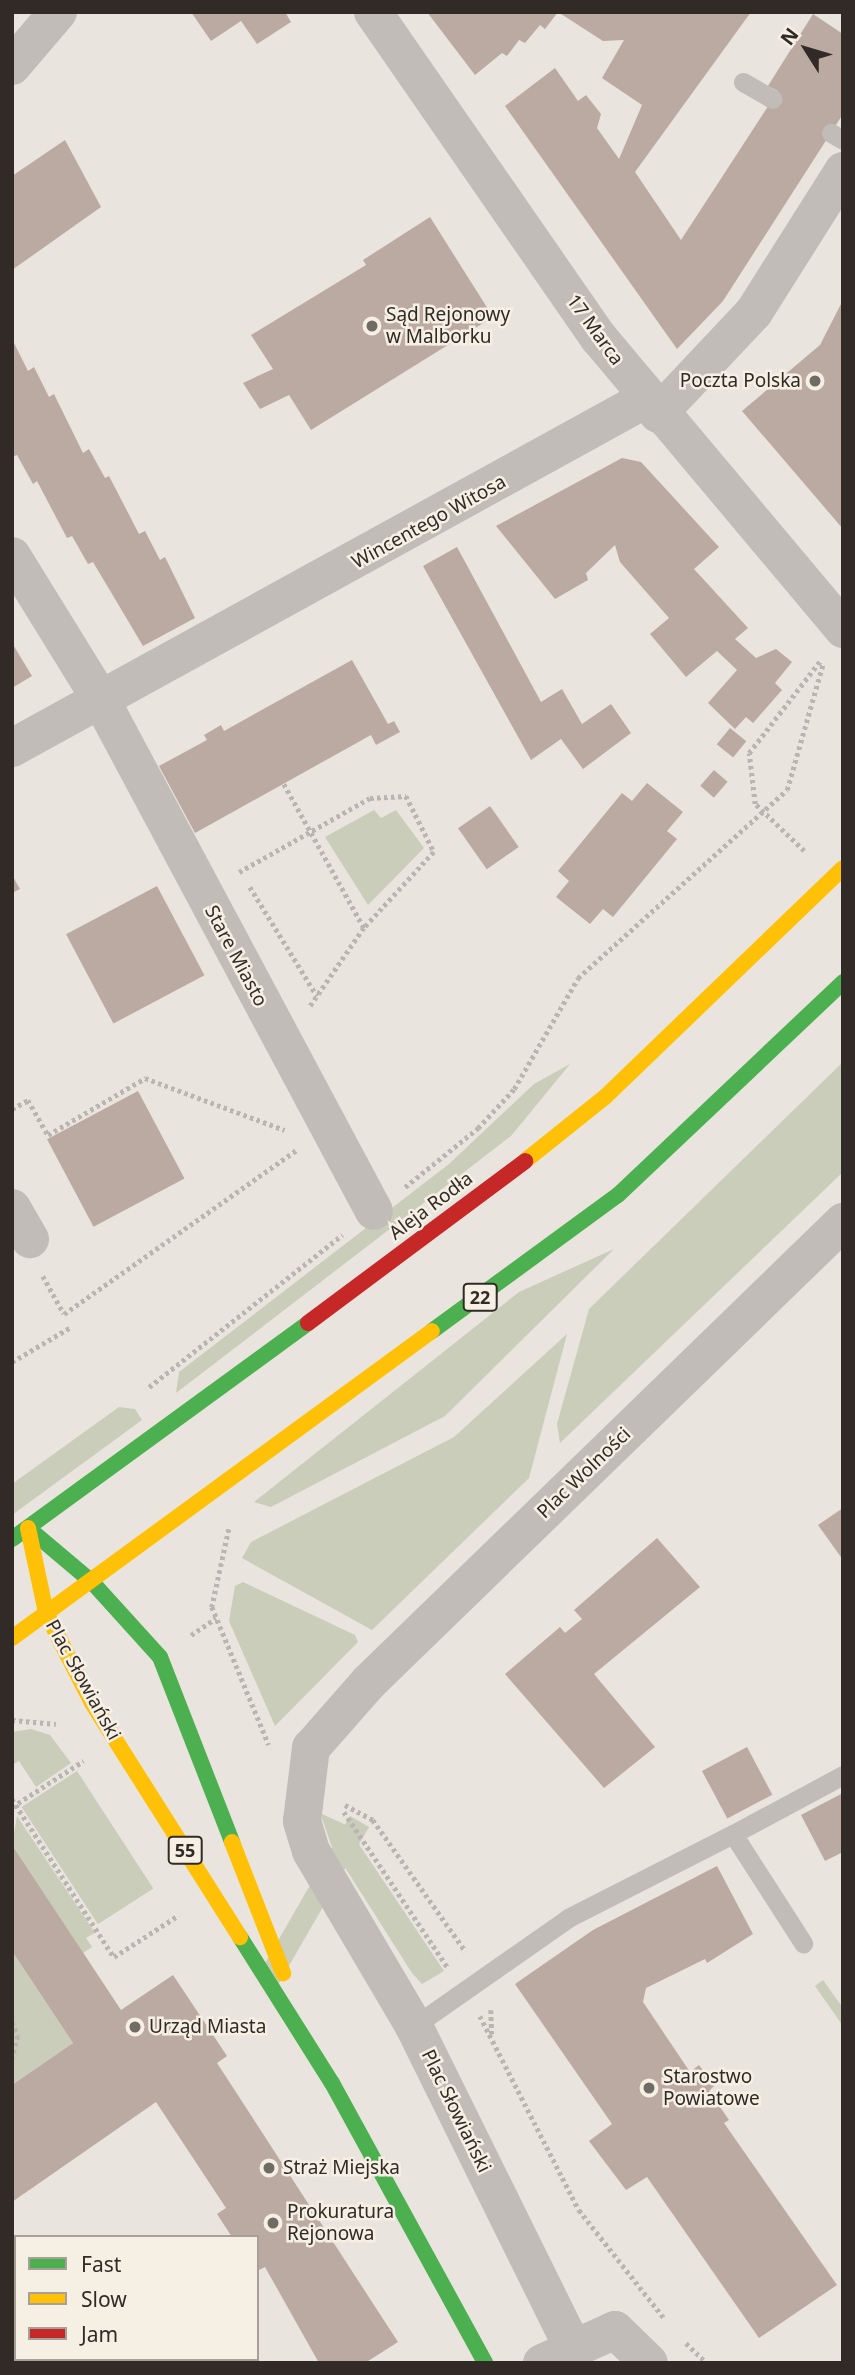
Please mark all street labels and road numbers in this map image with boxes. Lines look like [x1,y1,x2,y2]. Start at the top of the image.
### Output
street label: 17 Marca [562,290,628,370]
street label: Wincentego Witosa [348,470,510,574]
street label: Stare Miasto [200,902,272,1010]
street label: Aleja Rodła [385,1167,477,1245]
road number: 22 [462,1282,498,1312]
street label: Plac Wolności [533,1423,635,1523]
street label: Plac Słowiański [41,1616,125,1744]
road number: 55 [168,1836,202,1864]
street label: Plac Słowiański [416,2046,496,2176]

